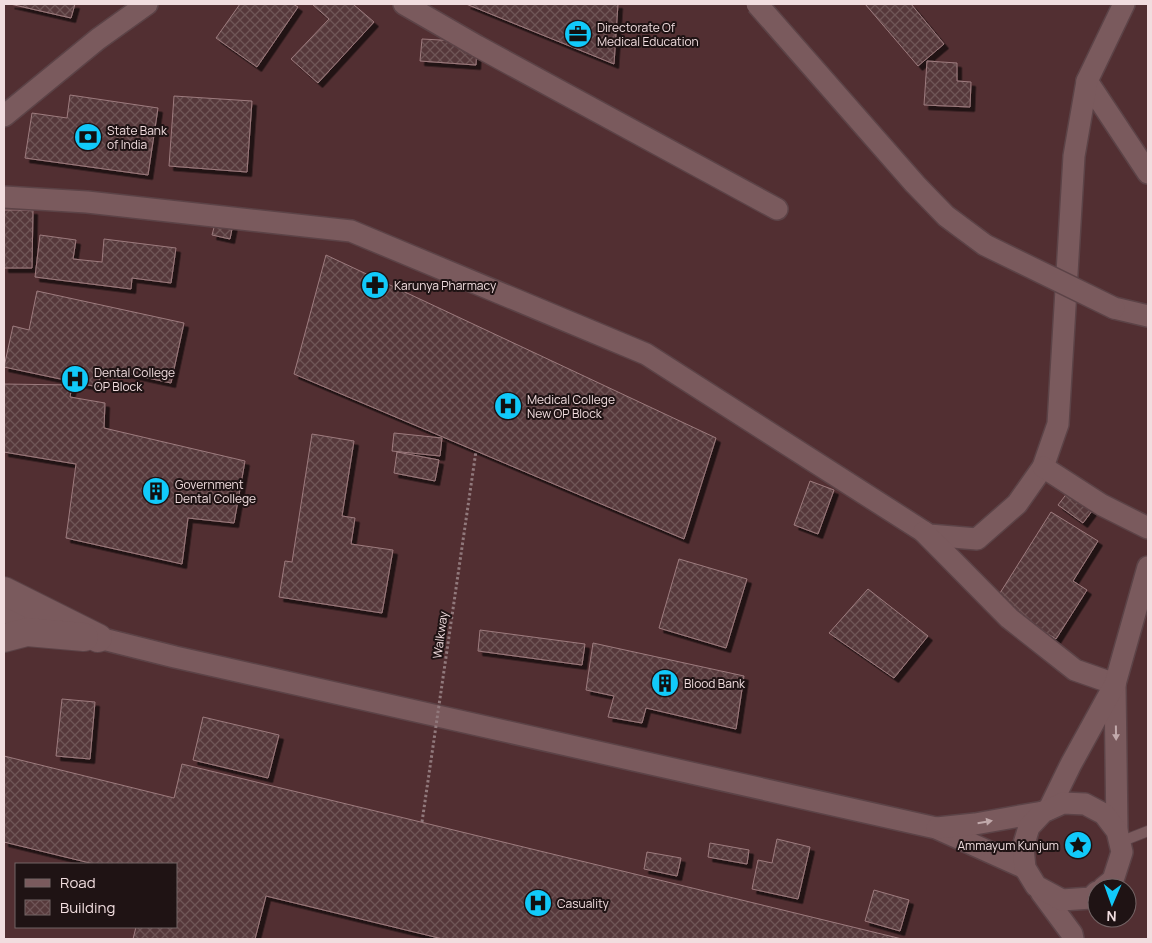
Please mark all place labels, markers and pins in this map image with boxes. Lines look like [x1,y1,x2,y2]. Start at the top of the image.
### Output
office icon: Directorate Of Medical Education [563,19,593,49]
place label: Directorate Of Medical Education [597,19,699,50]
bank icon: State Bank of India [73,122,103,152]
place label: State Bank of India [107,122,168,153]
pharmacy icon: Karunya Pharmacy [360,270,390,300]
place label: Karunya Pharmacy [394,277,497,294]
hospital icon: Dental College OP Block [60,364,90,394]
place label: Dental College OP Block [94,364,175,395]
hospital icon: Medical College New OP Block [493,391,523,421]
place label: Medical College New OP Block [527,391,615,422]
building icon: Government Dental College [141,476,171,506]
place label: Government Dental College [175,476,256,507]
building icon: Blood Bank [650,668,680,698]
place label: Blood Bank [684,675,746,692]
place icon: Ammayum Kunjum [1063,830,1093,860]
place label: Ammayum Kunjum [957,837,1059,854]
hospital icon: Casuality [523,888,553,918]
place label: Casuality [557,895,610,912]

